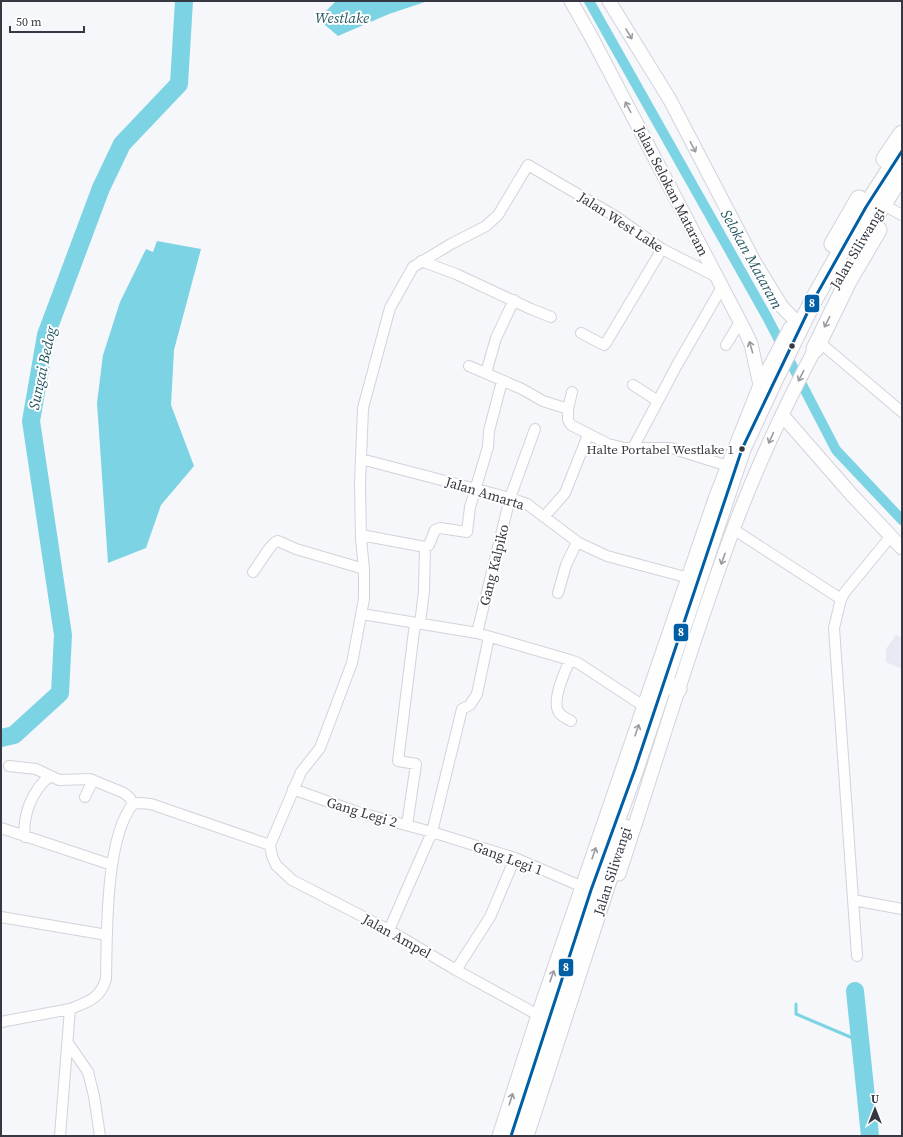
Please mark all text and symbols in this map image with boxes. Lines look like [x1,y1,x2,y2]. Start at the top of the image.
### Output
water label: Westlake [315,7,369,28]
scale bar [10,8,84,34]
text: 50 m [16,14,42,30]
one-way arrow [625,28,633,39]
one-way arrow [624,101,632,113]
street label: Jalan Selokan Mataram [630,122,714,260]
one-way arrow [690,141,697,153]
street label: Jalan West Lake [574,186,668,257]
street label: Jalan Siliwangi [824,204,889,293]
water label: Selokan Mataram [716,205,788,313]
line badge: 8 [804,294,820,313]
text: 8 [809,296,815,311]
one-way arrow [823,316,831,328]
water label: Sungai Bedog [23,324,61,412]
one-way arrow [747,341,754,354]
unlabelled marker [787,341,797,351]
one-way arrow [797,369,804,381]
one-way arrow [767,432,775,444]
place label: Halte Portabel Westlake 1 [587,441,734,458]
marker: Halte Portabel Westlake 1 [737,444,747,454]
street label: Jalan Amarta [442,471,528,515]
street label: Gang Kalpiko [474,522,514,608]
one-way arrow [718,553,726,565]
line badge: 8 [673,623,689,642]
text: 8 [678,625,684,640]
one-way arrow [634,723,641,736]
street label: Gang Legi 2 [324,792,400,832]
street label: Jalan Siliwangi [588,824,636,919]
street label: Gang Legi 1 [470,836,546,880]
one-way arrow [591,847,599,859]
street label: Jalan Ampel [358,908,435,963]
line badge: 8 [558,958,574,977]
text: 8 [563,960,569,975]
one-way arrow [548,970,556,982]
north arrow [855,1089,895,1129]
text: U [871,1092,879,1107]
one-way arrow [507,1093,515,1105]

